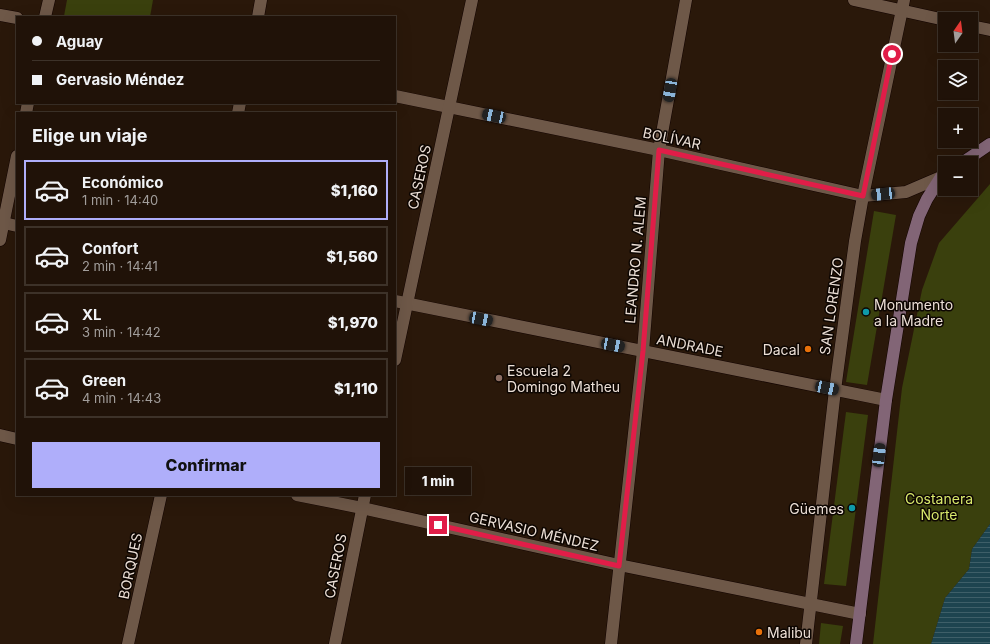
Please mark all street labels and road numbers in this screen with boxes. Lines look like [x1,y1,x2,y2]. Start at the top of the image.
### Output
street label: BOLÍVAR [641,124,703,152]
street label: CASEROS [404,143,434,211]
street label: LEANDRO N. ALEM [621,196,649,324]
street label: SAN LORENZO [816,256,846,356]
street label: ANDRADE [655,330,725,360]
street label: GERVASIO MÉNDEZ [468,508,600,554]
street label: BORQUES [115,531,145,601]
street label: CASEROS [320,532,350,600]

